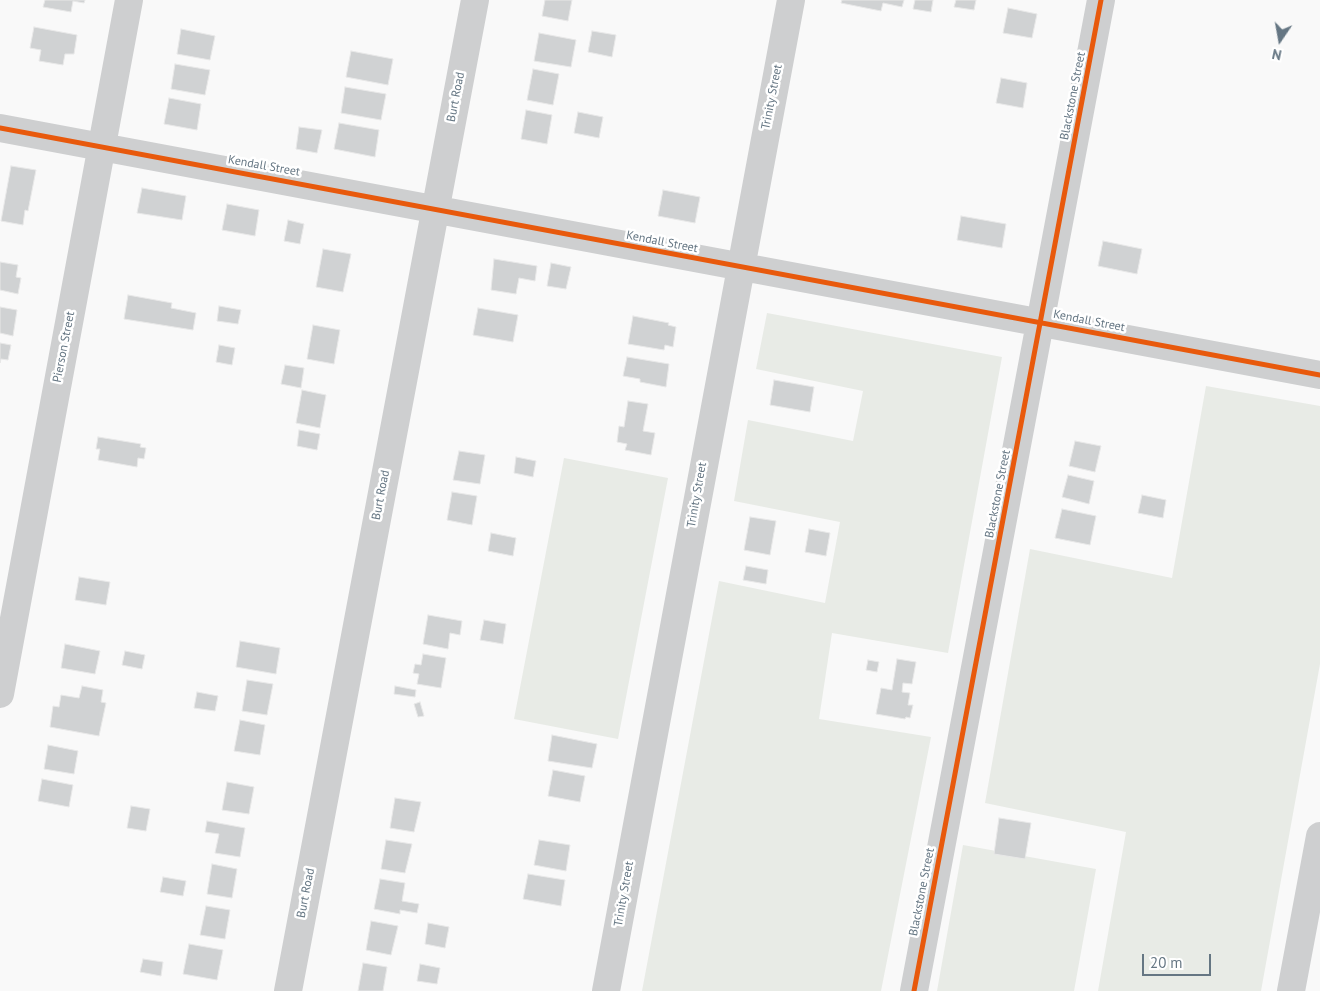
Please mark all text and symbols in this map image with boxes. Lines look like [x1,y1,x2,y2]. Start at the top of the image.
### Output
north arrow [1255,15,1305,65]
text: N [1271,45,1283,64]
street label: Blackstone Street [1057,51,1089,141]
street label: Trinity Street [759,63,785,131]
street label: Burt Road [444,71,468,123]
street label: Kendall Street [227,153,301,179]
street label: Kendall Street [625,228,699,256]
street label: Kendall Street [1052,307,1126,335]
street label: Pierson Street [50,310,78,384]
street label: Blackstone Street [982,449,1014,539]
street label: Trinity Street [684,461,710,529]
street label: Burt Road [369,469,393,521]
street label: Blackstone Street [906,847,938,937]
street label: Trinity Street [611,860,637,928]
street label: Burt Road [294,867,318,919]
scale bar [1145,944,1214,976]
text: 20 m [1150,953,1183,972]

